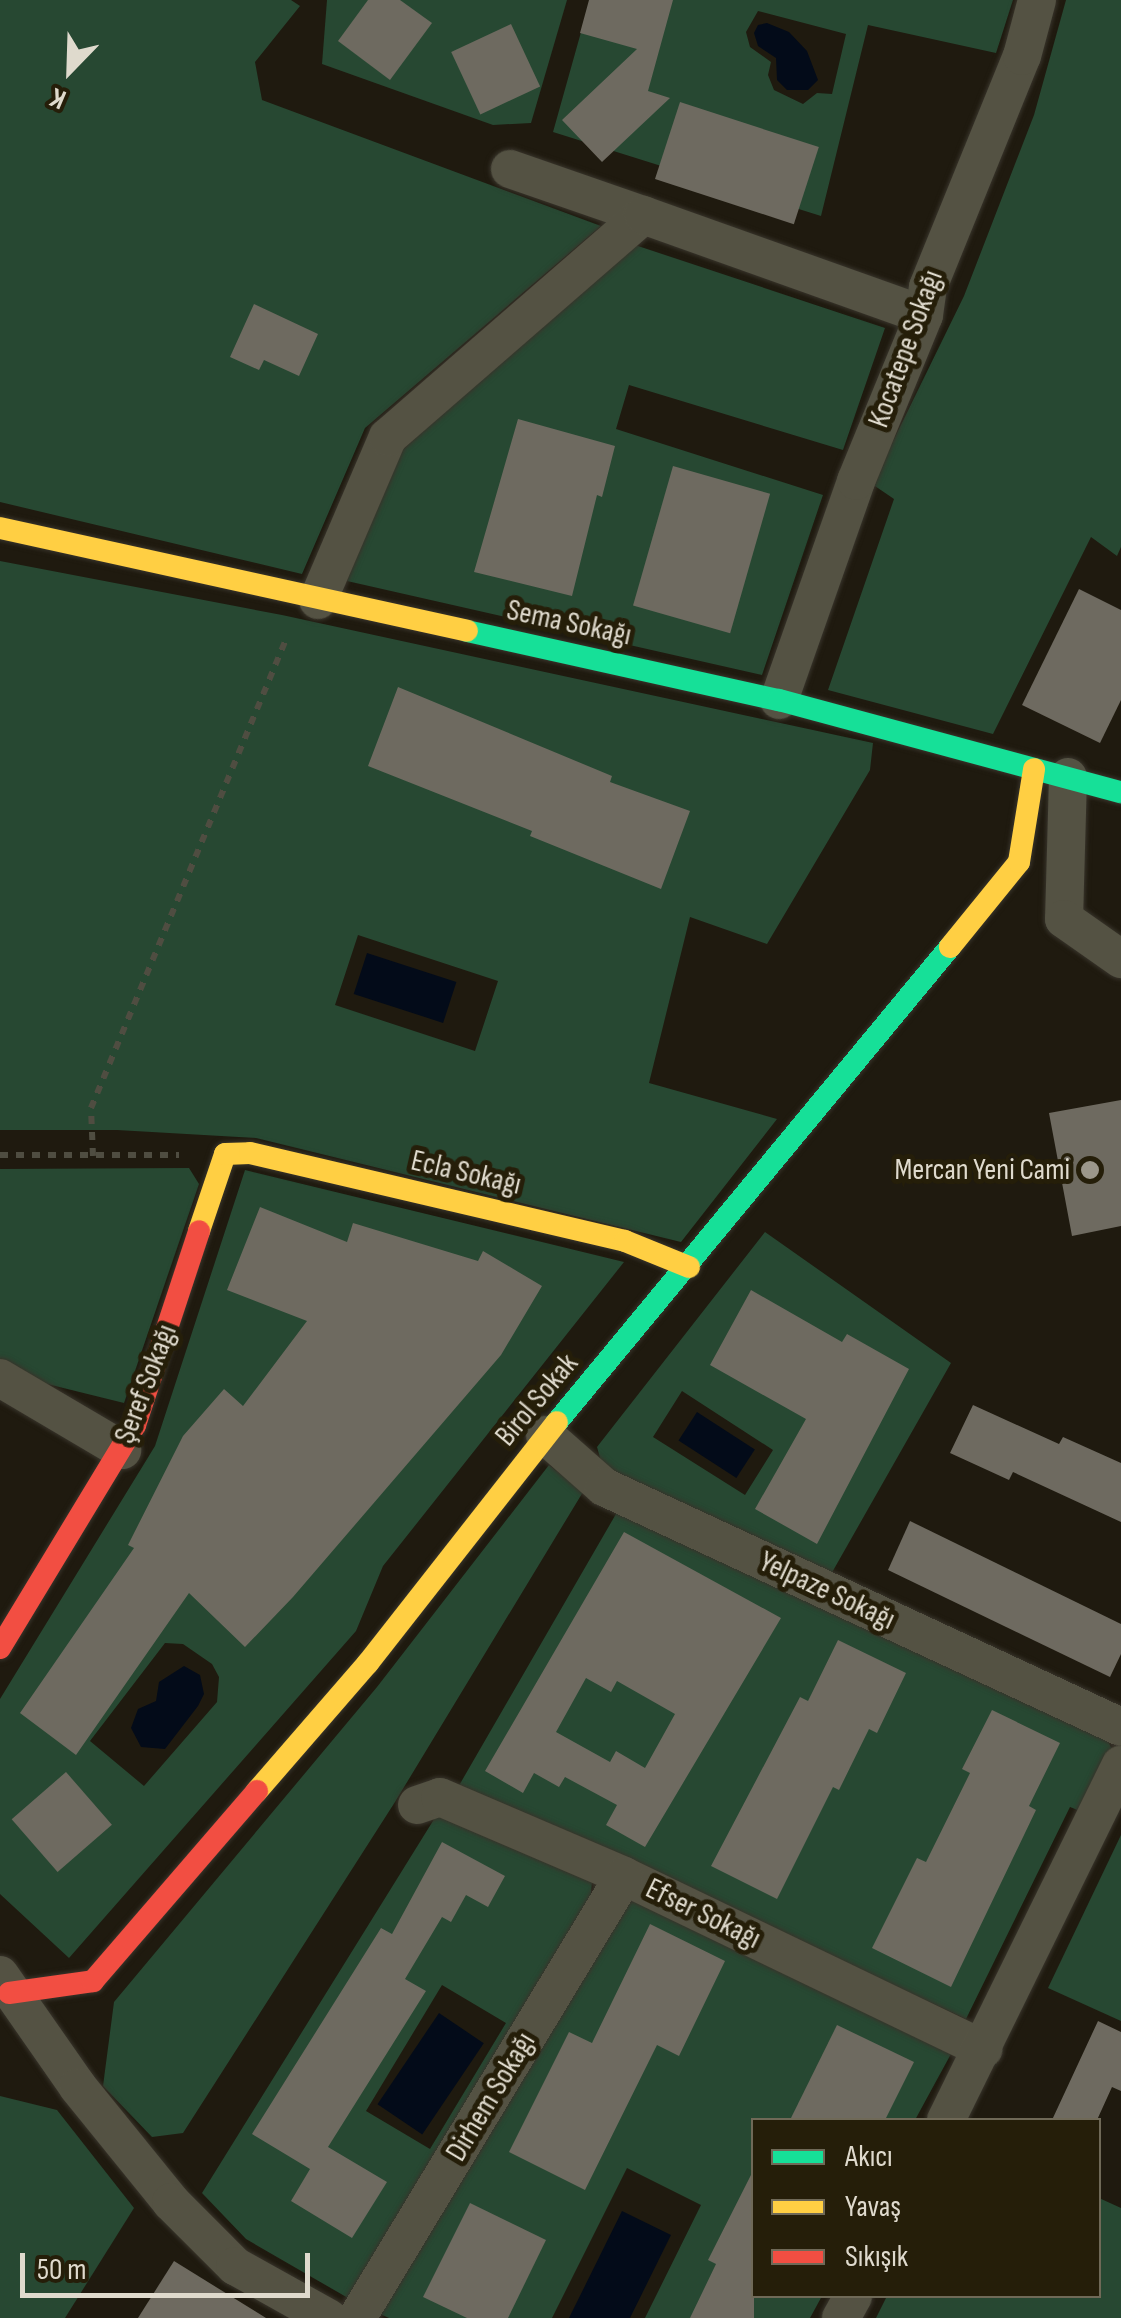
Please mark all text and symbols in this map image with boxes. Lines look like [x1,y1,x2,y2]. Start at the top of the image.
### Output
north arrow [20,20,120,120]
text: K [45,80,71,116]
street label: Kocatepe Sokağı [861,265,951,433]
street label: Sema Sokağı [503,592,635,654]
street label: Ecla Sokağı [407,1143,525,1203]
place label: Mercan Yeni Cami [895,1152,1070,1188]
marker: Mercan Yeni Cami [1079,1159,1101,1181]
street label: Şeref Sokağı [107,1319,185,1449]
street label: Birol Sokak [488,1346,586,1454]
street label: Yelpaze Sokağı [753,1544,901,1638]
street label: Efser Sokağı [640,1871,766,1957]
street label: Dirhem Sokağı [439,2026,543,2168]
legend [751,2118,1101,2298]
text: Akıcı [845,2139,893,2175]
text: Yavaş [845,2189,901,2225]
scale bar [25,2233,315,2295]
text: Sıkışık [845,2239,908,2275]
text: 50 m [37,2252,86,2288]

